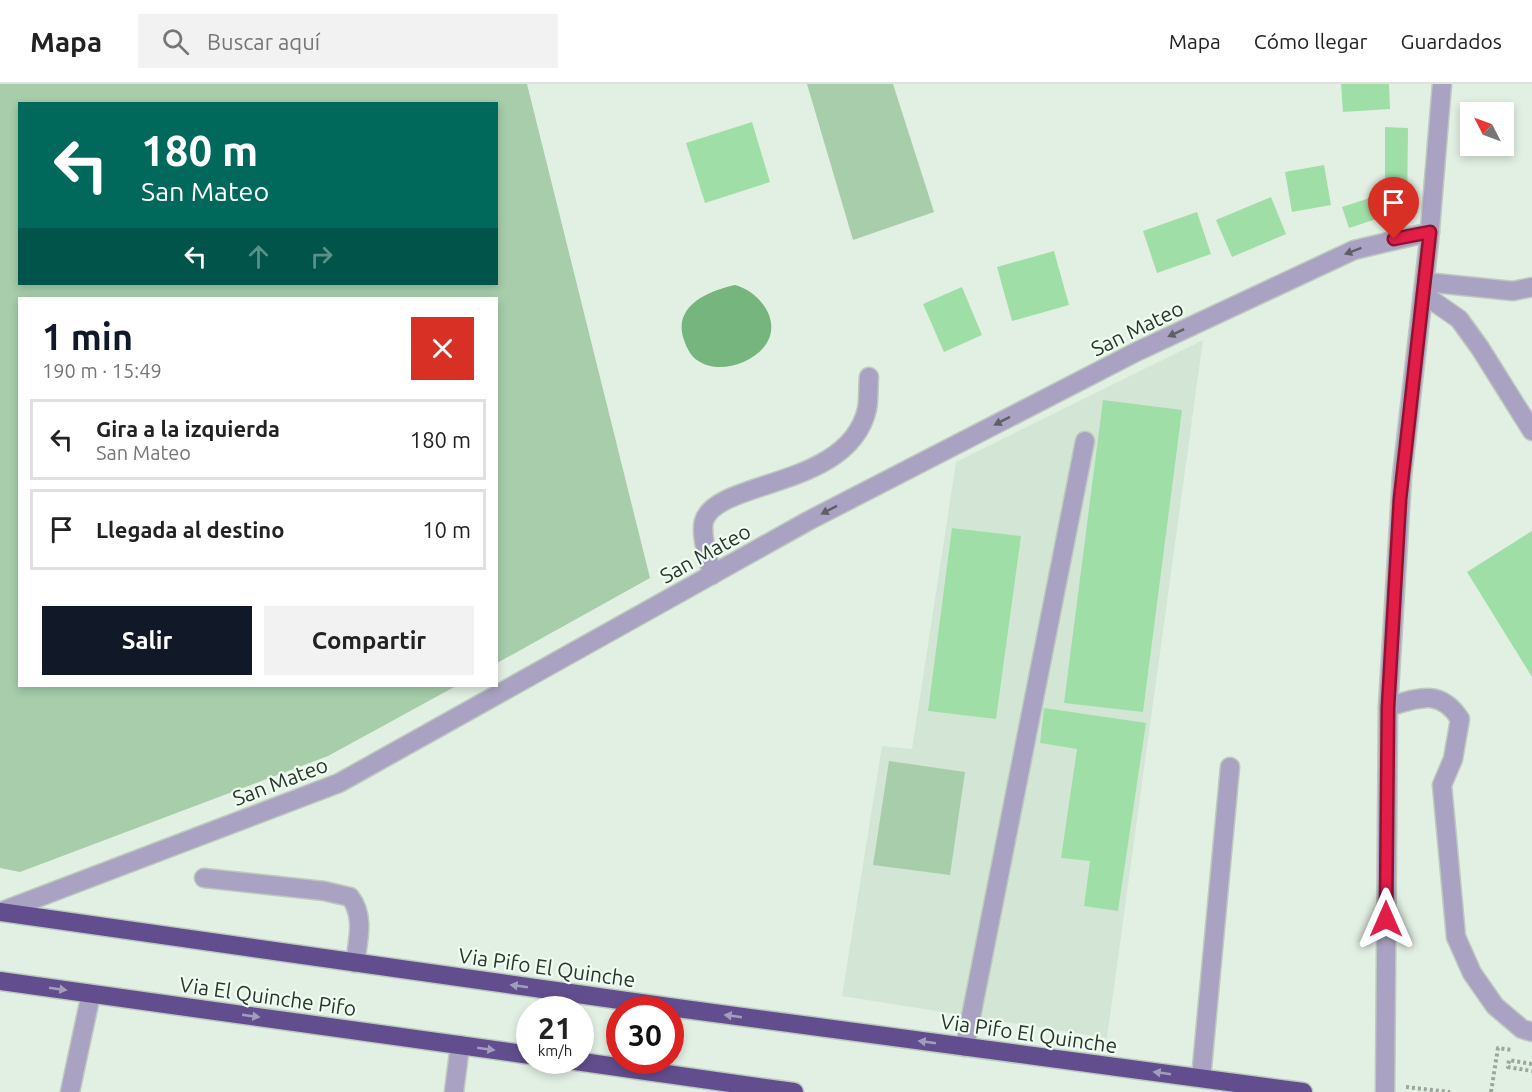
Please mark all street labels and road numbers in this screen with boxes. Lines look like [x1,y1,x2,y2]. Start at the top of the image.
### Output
street label: San Mateo [1087,295,1187,361]
street label: San Mateo [656,518,754,588]
street label: San Mateo [229,752,331,810]
street label: Via Pifo El Quinche [457,943,637,991]
street label: Via El Quinche Pifo [178,972,358,1020]
street label: Via Pifo El Quinche [939,1009,1119,1057]

